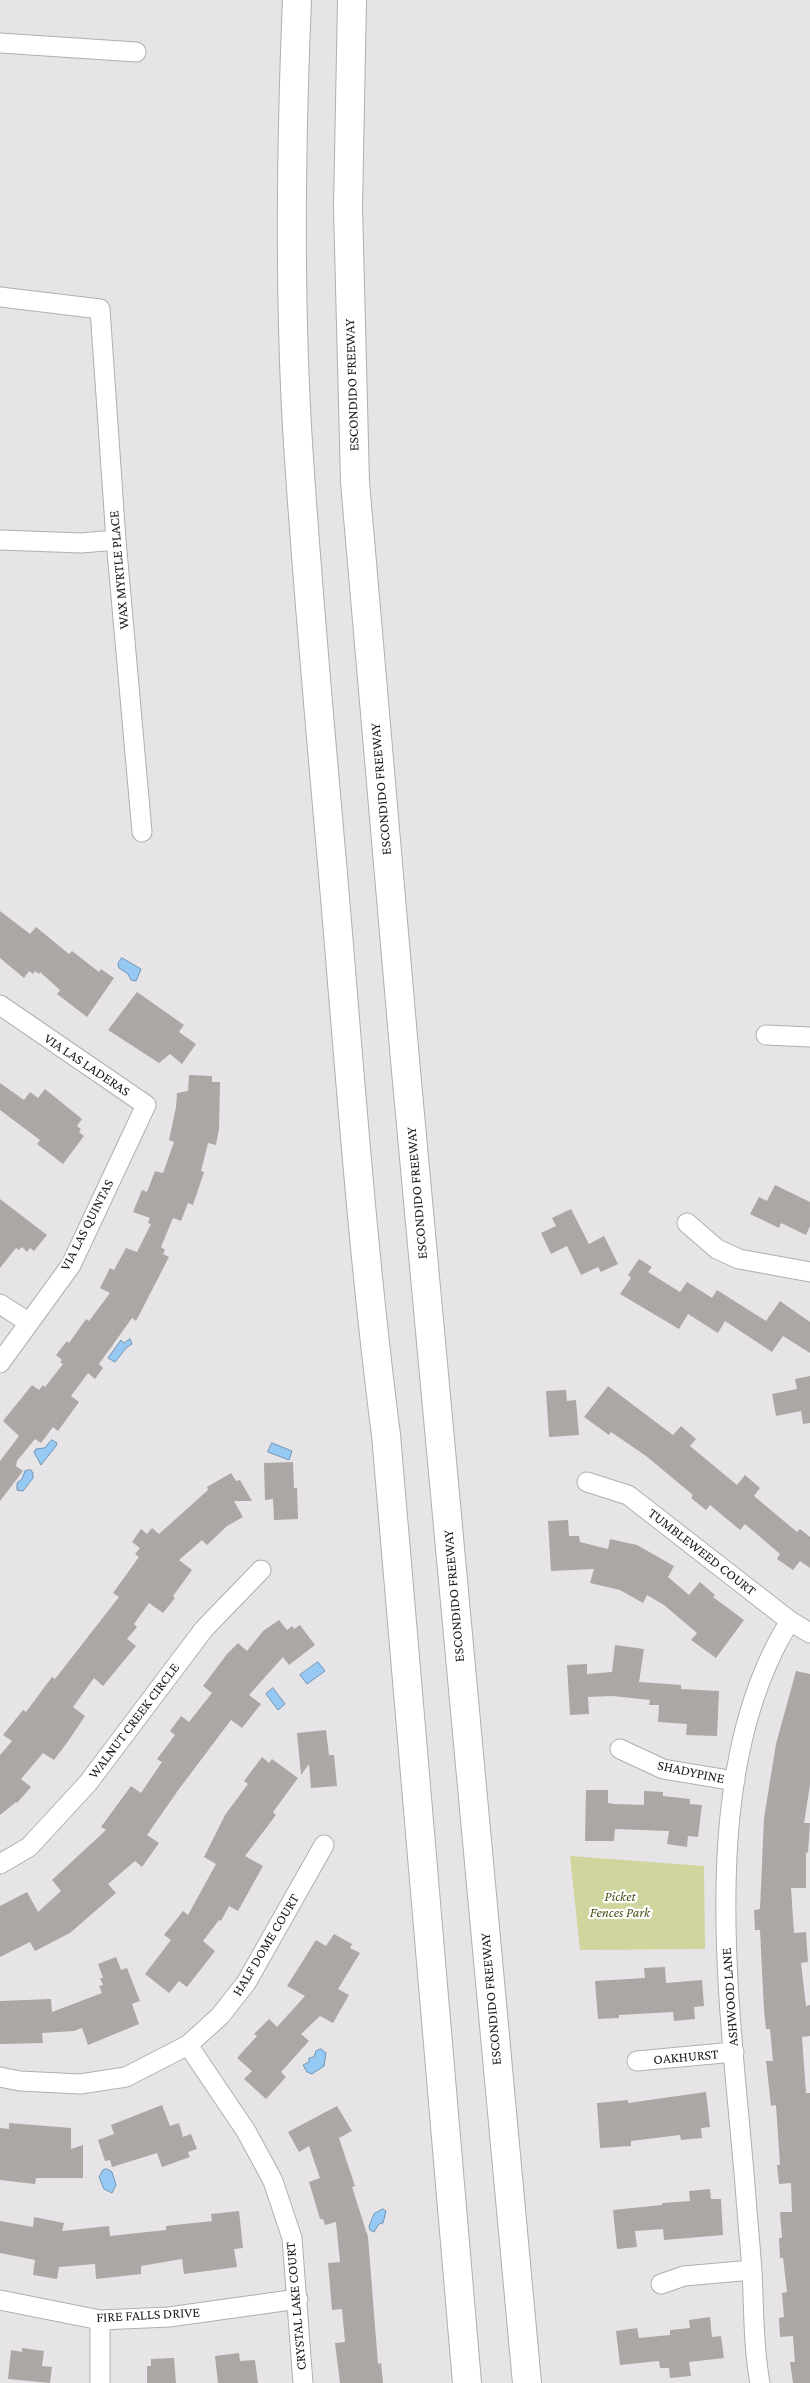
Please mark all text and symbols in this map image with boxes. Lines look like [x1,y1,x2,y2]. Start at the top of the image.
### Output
street label: ESCONDIDO FREEWAY [341,318,363,452]
street label: WAX MYRTLE PLACE [105,510,133,630]
street label: ESCONDIDO FREEWAY [367,722,395,856]
street label: VIA LAS LADERAS [41,1030,133,1100]
street label: ESCONDIDO FREEWAY [403,1126,431,1260]
street label: VIA LAS QUINTAS [57,1176,117,1274]
street label: TUMBLEWEED COURT [645,1505,759,1599]
street label: ESCONDIDO FREEWAY [440,1529,468,1663]
street label: WALNUT CREEK CIRCLE [85,1660,183,1782]
street label: SHADYPINE [656,1757,726,1787]
park label: Picket Fences Park [590,1889,650,1921]
street label: HALF DOME COURT [229,1891,303,1999]
street label: ESCONDIDO FREEWAY [477,1932,505,2066]
street label: ASHWOOD LANE [718,1947,742,2047]
street label: OAKHURST [653,2046,719,2068]
street label: CRYSTAL LAKE COURT [282,2241,310,2371]
street label: FIRE FALLS DRIVE [96,2304,200,2326]

